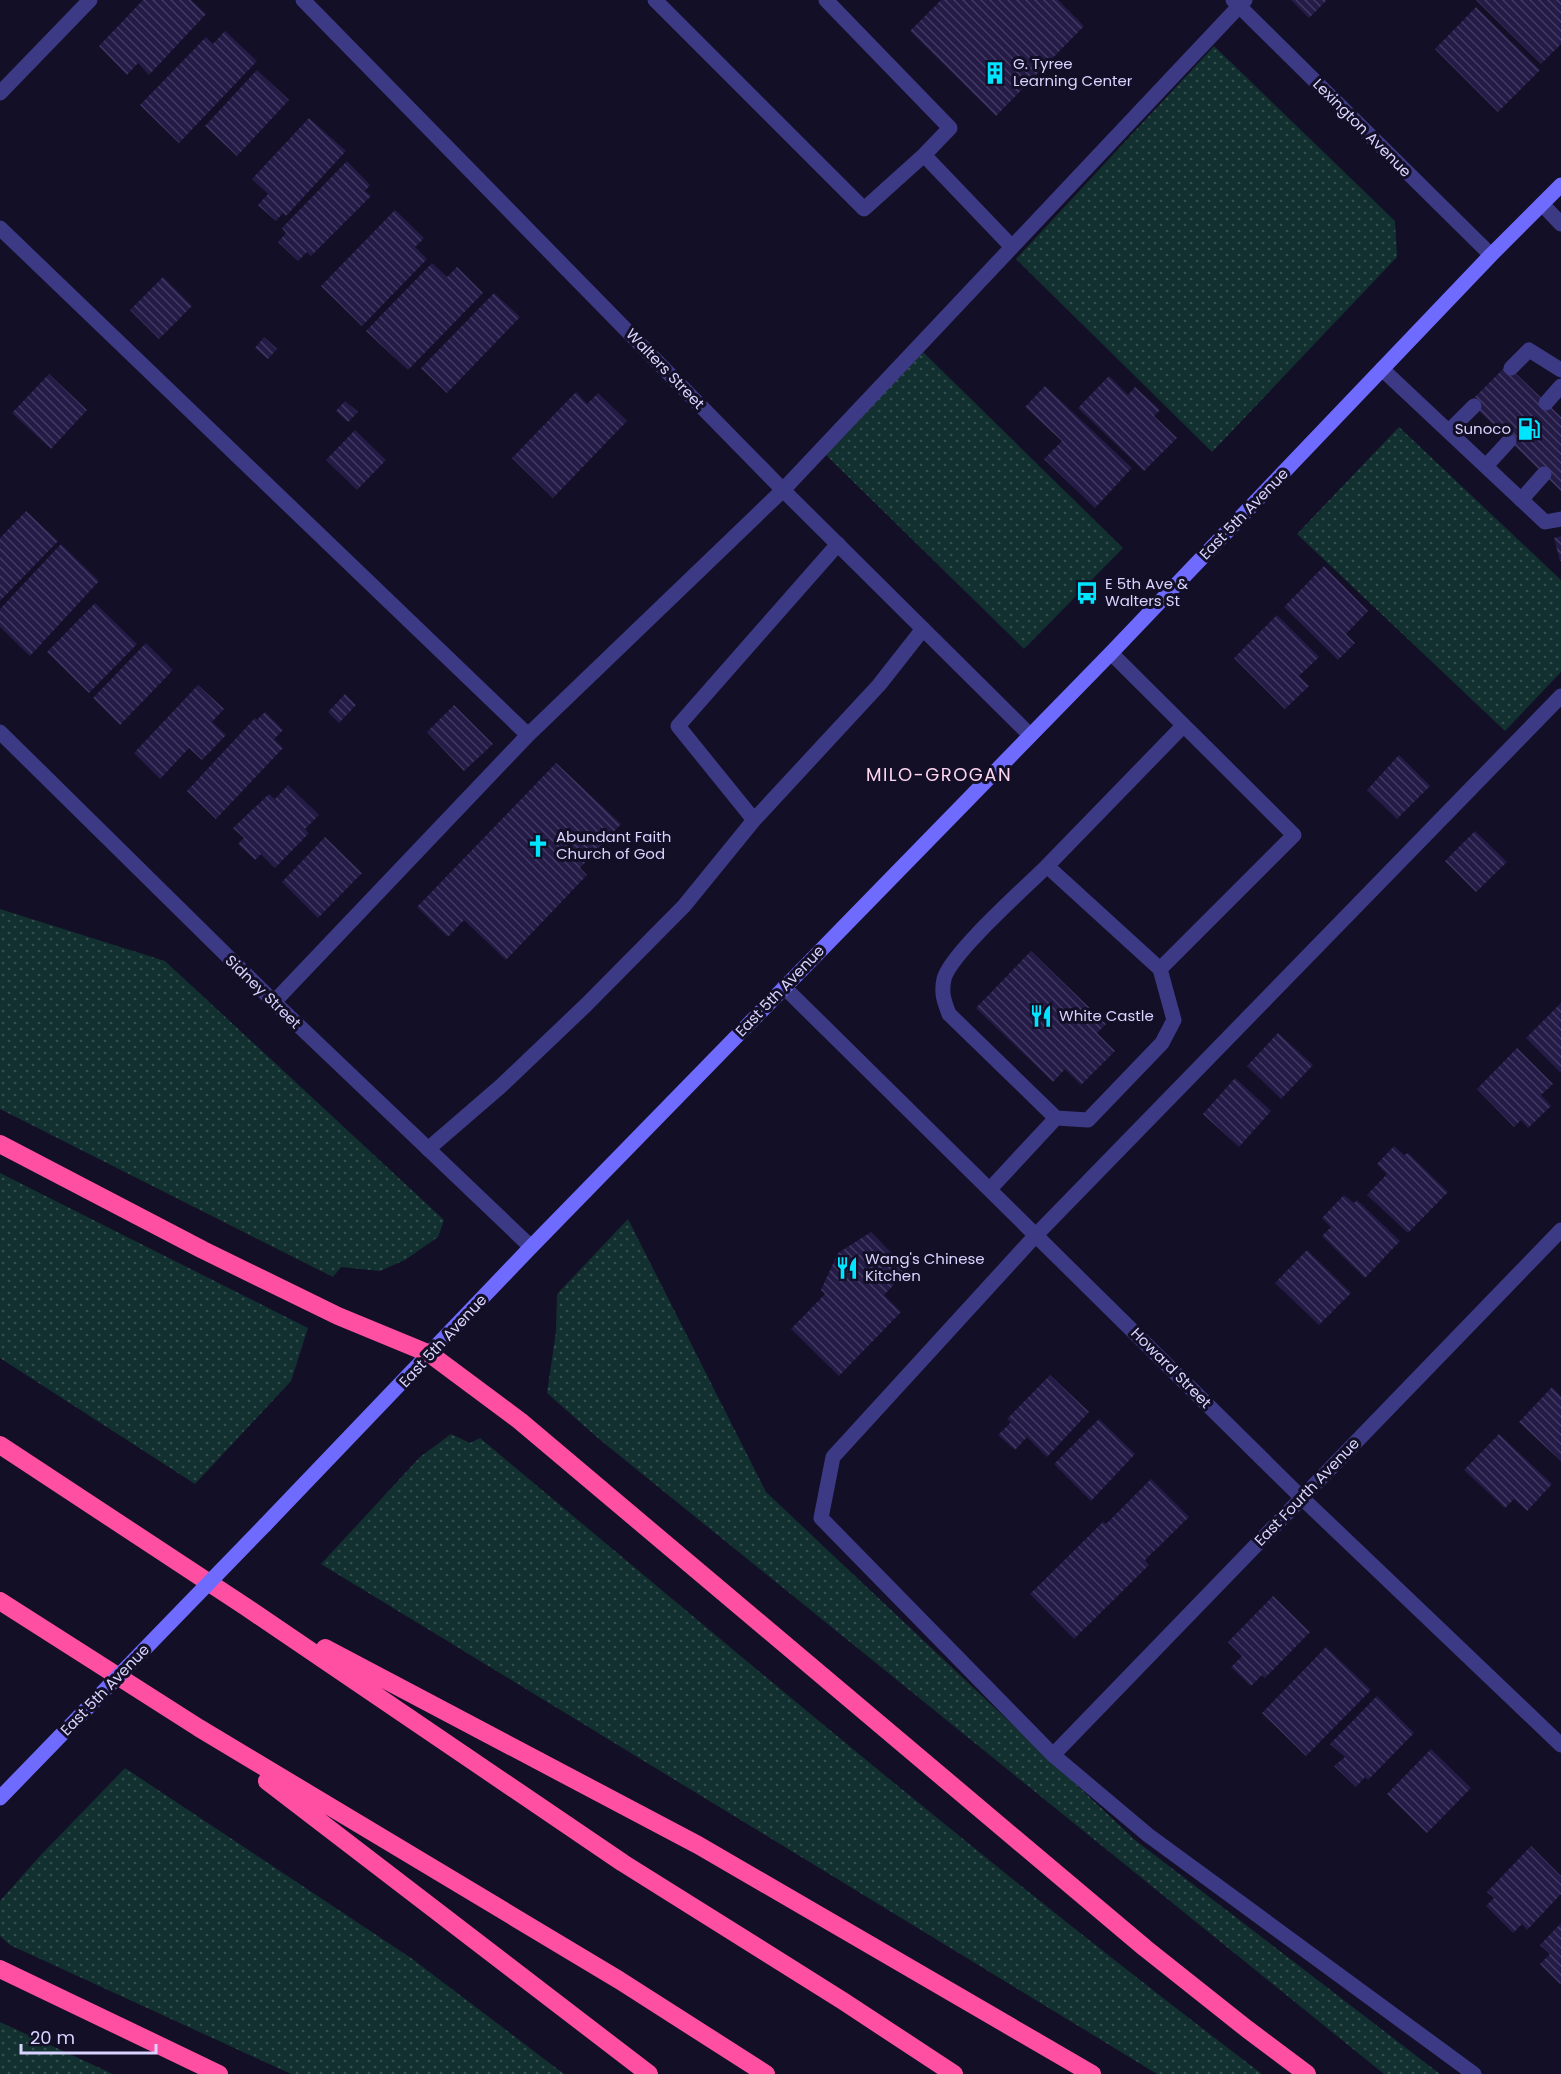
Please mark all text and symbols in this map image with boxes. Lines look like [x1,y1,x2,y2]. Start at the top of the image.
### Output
place label: G. Tyree Learning Center [1013,53,1133,91]
building icon: G. Tyree Learning Center [982,60,1008,86]
street label: Lexington Avenue [1308,74,1416,182]
street label: Walters Street [621,324,709,414]
fuel station icon: Sunoco [1516,416,1542,442]
place label: Sunoco [1455,418,1511,439]
street label: East 5th Avenue [1194,463,1293,564]
place label: E 5th Ave & Walters St [1105,573,1188,611]
bus stop icon: E 5th Ave & Walters St [1074,580,1100,606]
district label: MILO-GROGAN [866,762,1012,787]
place label: Abundant Faith Church of God [556,826,671,864]
church icon: Abundant Faith Church of God [525,833,551,859]
street label: East 5th Avenue [730,940,829,1041]
street label: Sidney Street [221,950,306,1033]
restaurant icon: White Castle [1028,1003,1054,1029]
place label: White Castle [1059,1005,1154,1026]
place label: Wang's Chinese Kitchen [865,1248,985,1286]
restaurant icon: Wang's Chinese Kitchen [834,1255,860,1281]
street label: East 5th Avenue [394,1290,491,1392]
street label: Howard Street [1126,1323,1216,1413]
street label: East Fourth Avenue [1249,1433,1364,1550]
street label: East 5th Avenue [55,1639,154,1740]
scale bar [21,2017,156,2055]
text: 20 m [30,2025,75,2050]

